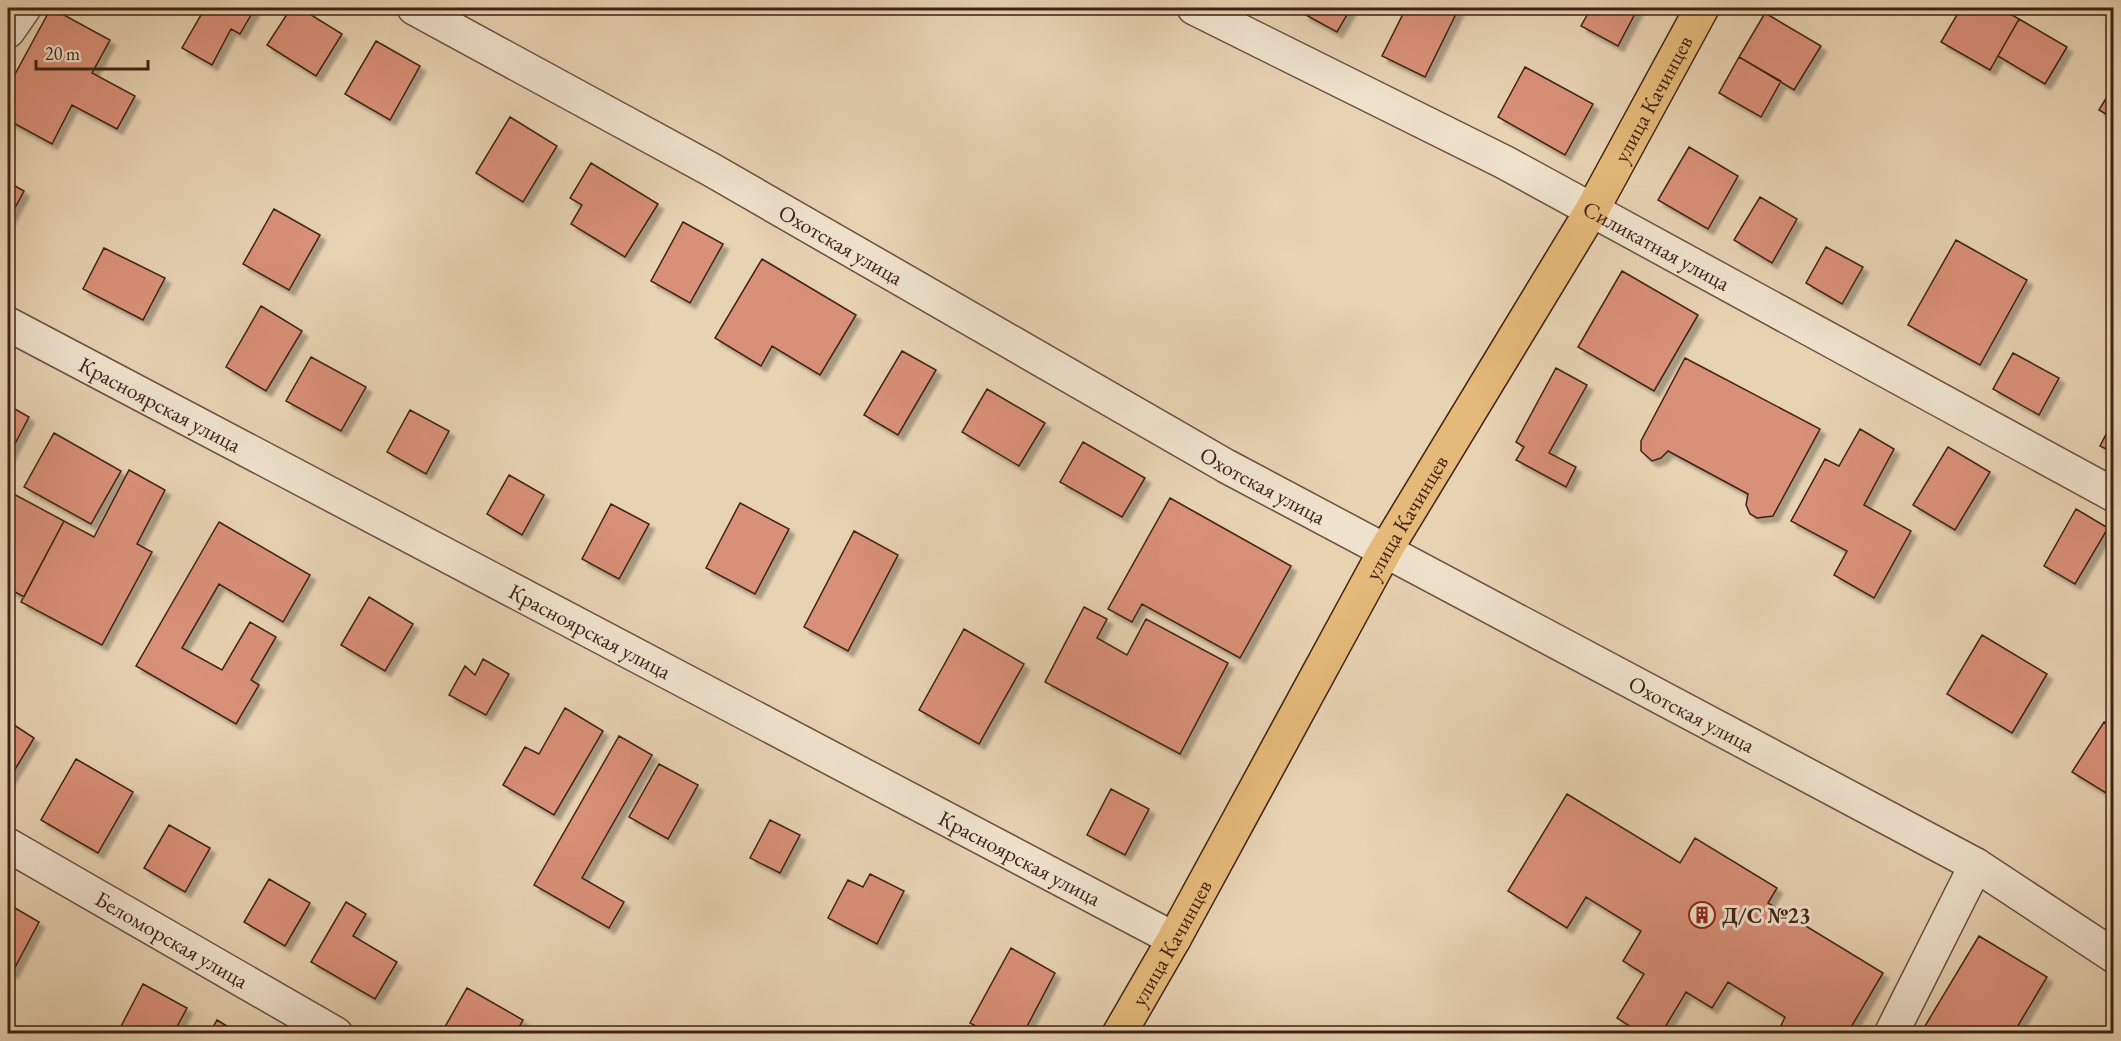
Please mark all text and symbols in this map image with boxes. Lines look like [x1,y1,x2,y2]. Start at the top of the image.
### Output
street label: улица Качинцев [1606,30,1699,168]
scale bar [36,33,148,71]
text: 20 m [45,42,80,65]
street label: Силикатная улица [1578,193,1735,297]
street label: Охотская улица [773,197,909,292]
street label: Красноярская улица [74,350,246,459]
street label: Охотская улица [1195,440,1331,531]
street label: улица Качинцев [1358,449,1454,585]
street label: Красноярская улица [504,576,676,686]
street label: Охотская улица [1624,668,1760,759]
street label: Красноярская улица [934,803,1106,913]
street label: улица Качинцев [1124,874,1218,1011]
street label: Беломорская улица [90,884,254,995]
building icon: Д/С №23 [1687,900,1717,930]
place label: Д/С №23 [1722,901,1811,930]

